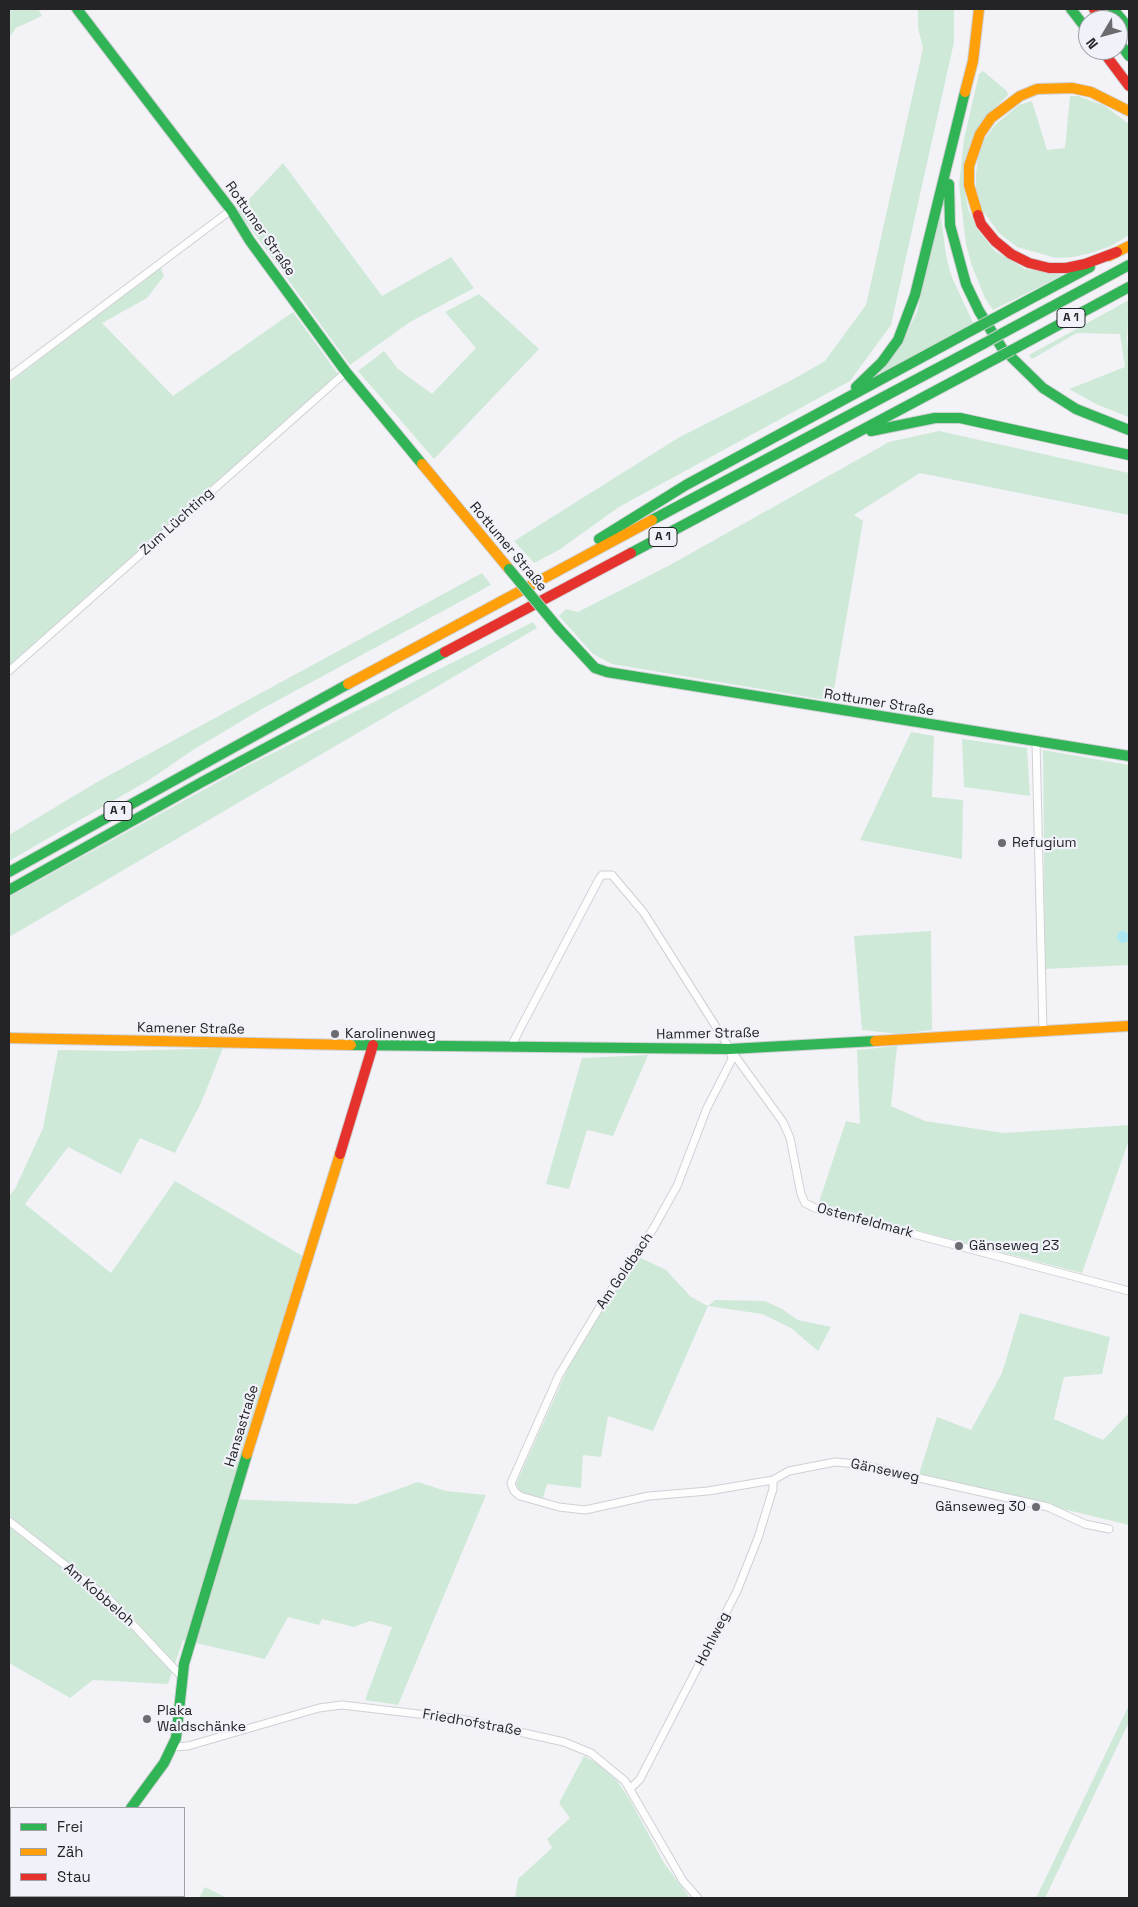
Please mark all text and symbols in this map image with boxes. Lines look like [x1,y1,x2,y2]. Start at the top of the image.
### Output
north arrow [1078,10,1128,60]
text: N [1082,34,1102,53]
street label: Rottumer Straße [221,179,299,279]
road number: A 1 [1057,308,1085,328]
street label: Zum Lüchting [137,485,217,559]
street label: Rottumer Straße [466,499,550,595]
road number: A 1 [649,528,677,546]
street label: Rottumer Straße [823,686,935,720]
road number: A 1 [104,801,132,820]
place label: Refugium [1012,835,1077,851]
marker: Refugium [996,837,1008,849]
street label: Kamener Straße [137,1020,245,1038]
street label: Hammer Straße [656,1025,760,1043]
place label: Karolinenweg [345,1026,436,1042]
marker: Karolinenweg [329,1028,341,1040]
street label: Ostenfeldmark [815,1200,915,1242]
street label: Am Goldbach [593,1230,657,1312]
place label: Gänseweg 23 [969,1238,1059,1254]
marker: Gänseweg 23 [953,1240,965,1252]
street label: Hansastraße [222,1383,262,1469]
street label: Gänseweg [849,1456,921,1486]
place label: Gänseweg 30 [935,1499,1026,1515]
marker: Gänseweg 30 [1030,1501,1042,1513]
street label: Am Kobbeloh [60,1560,138,1630]
street label: Hohlweg [692,1609,734,1669]
place label: Plaka Waldschänke [157,1703,246,1735]
street label: Friedhofstraße [421,1706,523,1740]
marker: Plaka Waldschänke [141,1713,153,1725]
legend [10,1807,185,1897]
text: Frei [57,1817,83,1836]
text: Zäh [57,1842,83,1861]
text: Stau [57,1867,91,1886]

